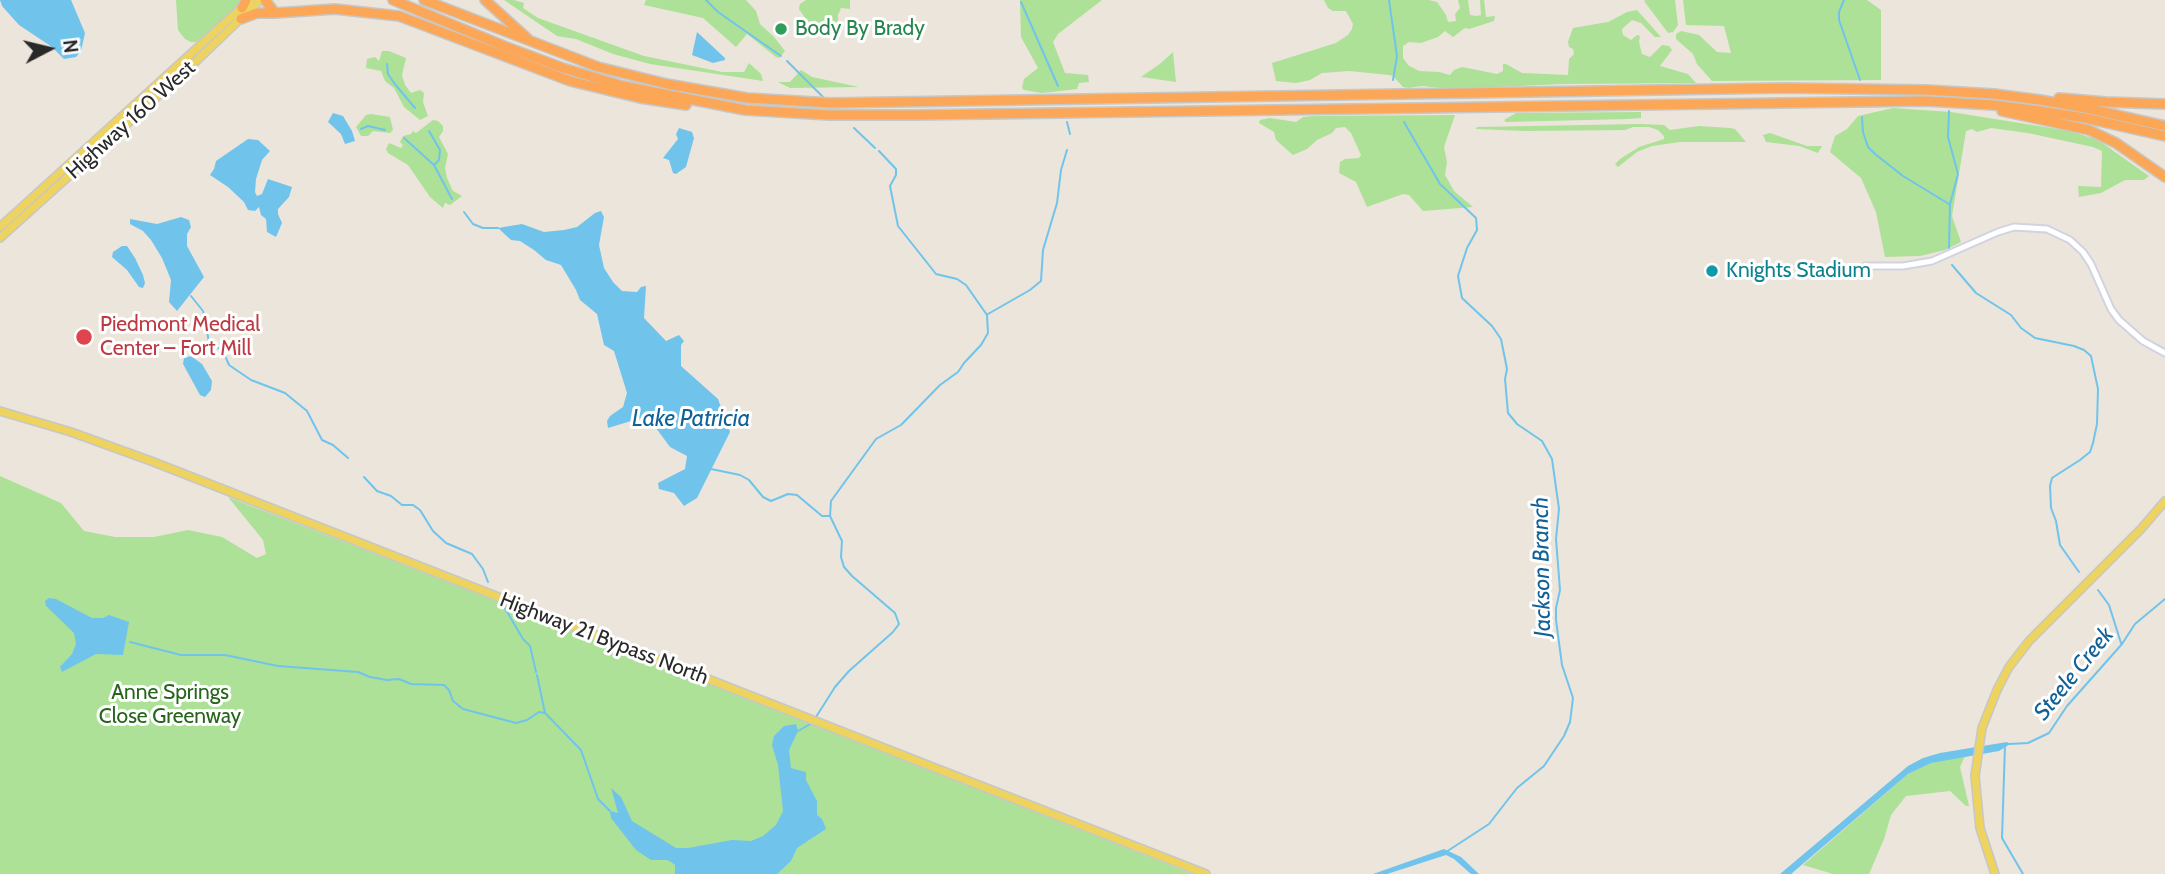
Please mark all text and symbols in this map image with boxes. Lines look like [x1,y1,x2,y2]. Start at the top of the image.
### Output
north arrow [14,14,84,84]
place label: Body By Brady [795,16,925,42]
marker: Body By Brady [773,21,789,37]
text: N [58,38,83,54]
street label: Highway 160 West [61,56,201,184]
place label: Knights Stadium [1726,258,1871,284]
marker: Knights Stadium [1704,263,1720,279]
place label: Piedmont Medical Center – Fort Mill [100,312,260,362]
marker: Piedmont Medical Center – Fort Mill [74,327,94,347]
water label: Lake Patricia [632,405,750,433]
water label: Jackson Branch [1527,497,1557,637]
street label: Highway 21 Bypass North [496,588,712,690]
water label: Steele Creek [2028,622,2120,726]
park label: Anne Springs Close Greenway [99,680,241,730]

